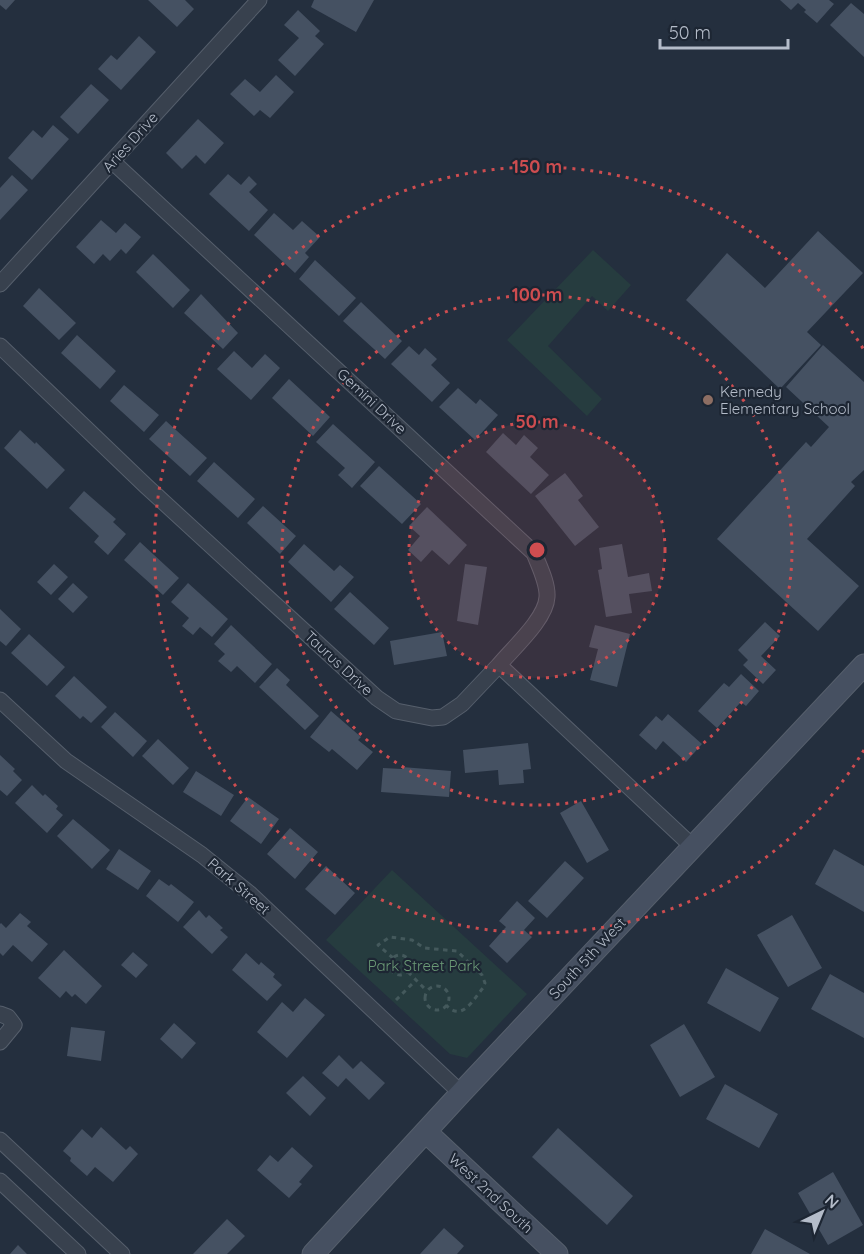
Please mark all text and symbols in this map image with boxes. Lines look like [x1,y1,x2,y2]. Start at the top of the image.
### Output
scale bar [660,12,788,50]
text: 50 m [669,21,711,44]
street label: Aries Drive [98,108,162,176]
text: 150 m [512,155,562,178]
text: 100 m [512,283,562,306]
street label: Gemini Drive [333,364,411,438]
place label: Kennedy Elementary School [720,382,850,418]
marker: Kennedy Elementary School [701,393,715,407]
text: 50 m [515,410,559,433]
centre of rings [527,540,547,560]
street label: Taurus Drive [301,627,377,699]
street label: Park Street [204,854,274,918]
street label: South 5th West [544,913,630,1003]
park label: Park Street Park [368,956,480,975]
street label: West 2nd South [445,1149,537,1237]
north arrow [792,1182,852,1242]
text: N [821,1190,843,1212]

